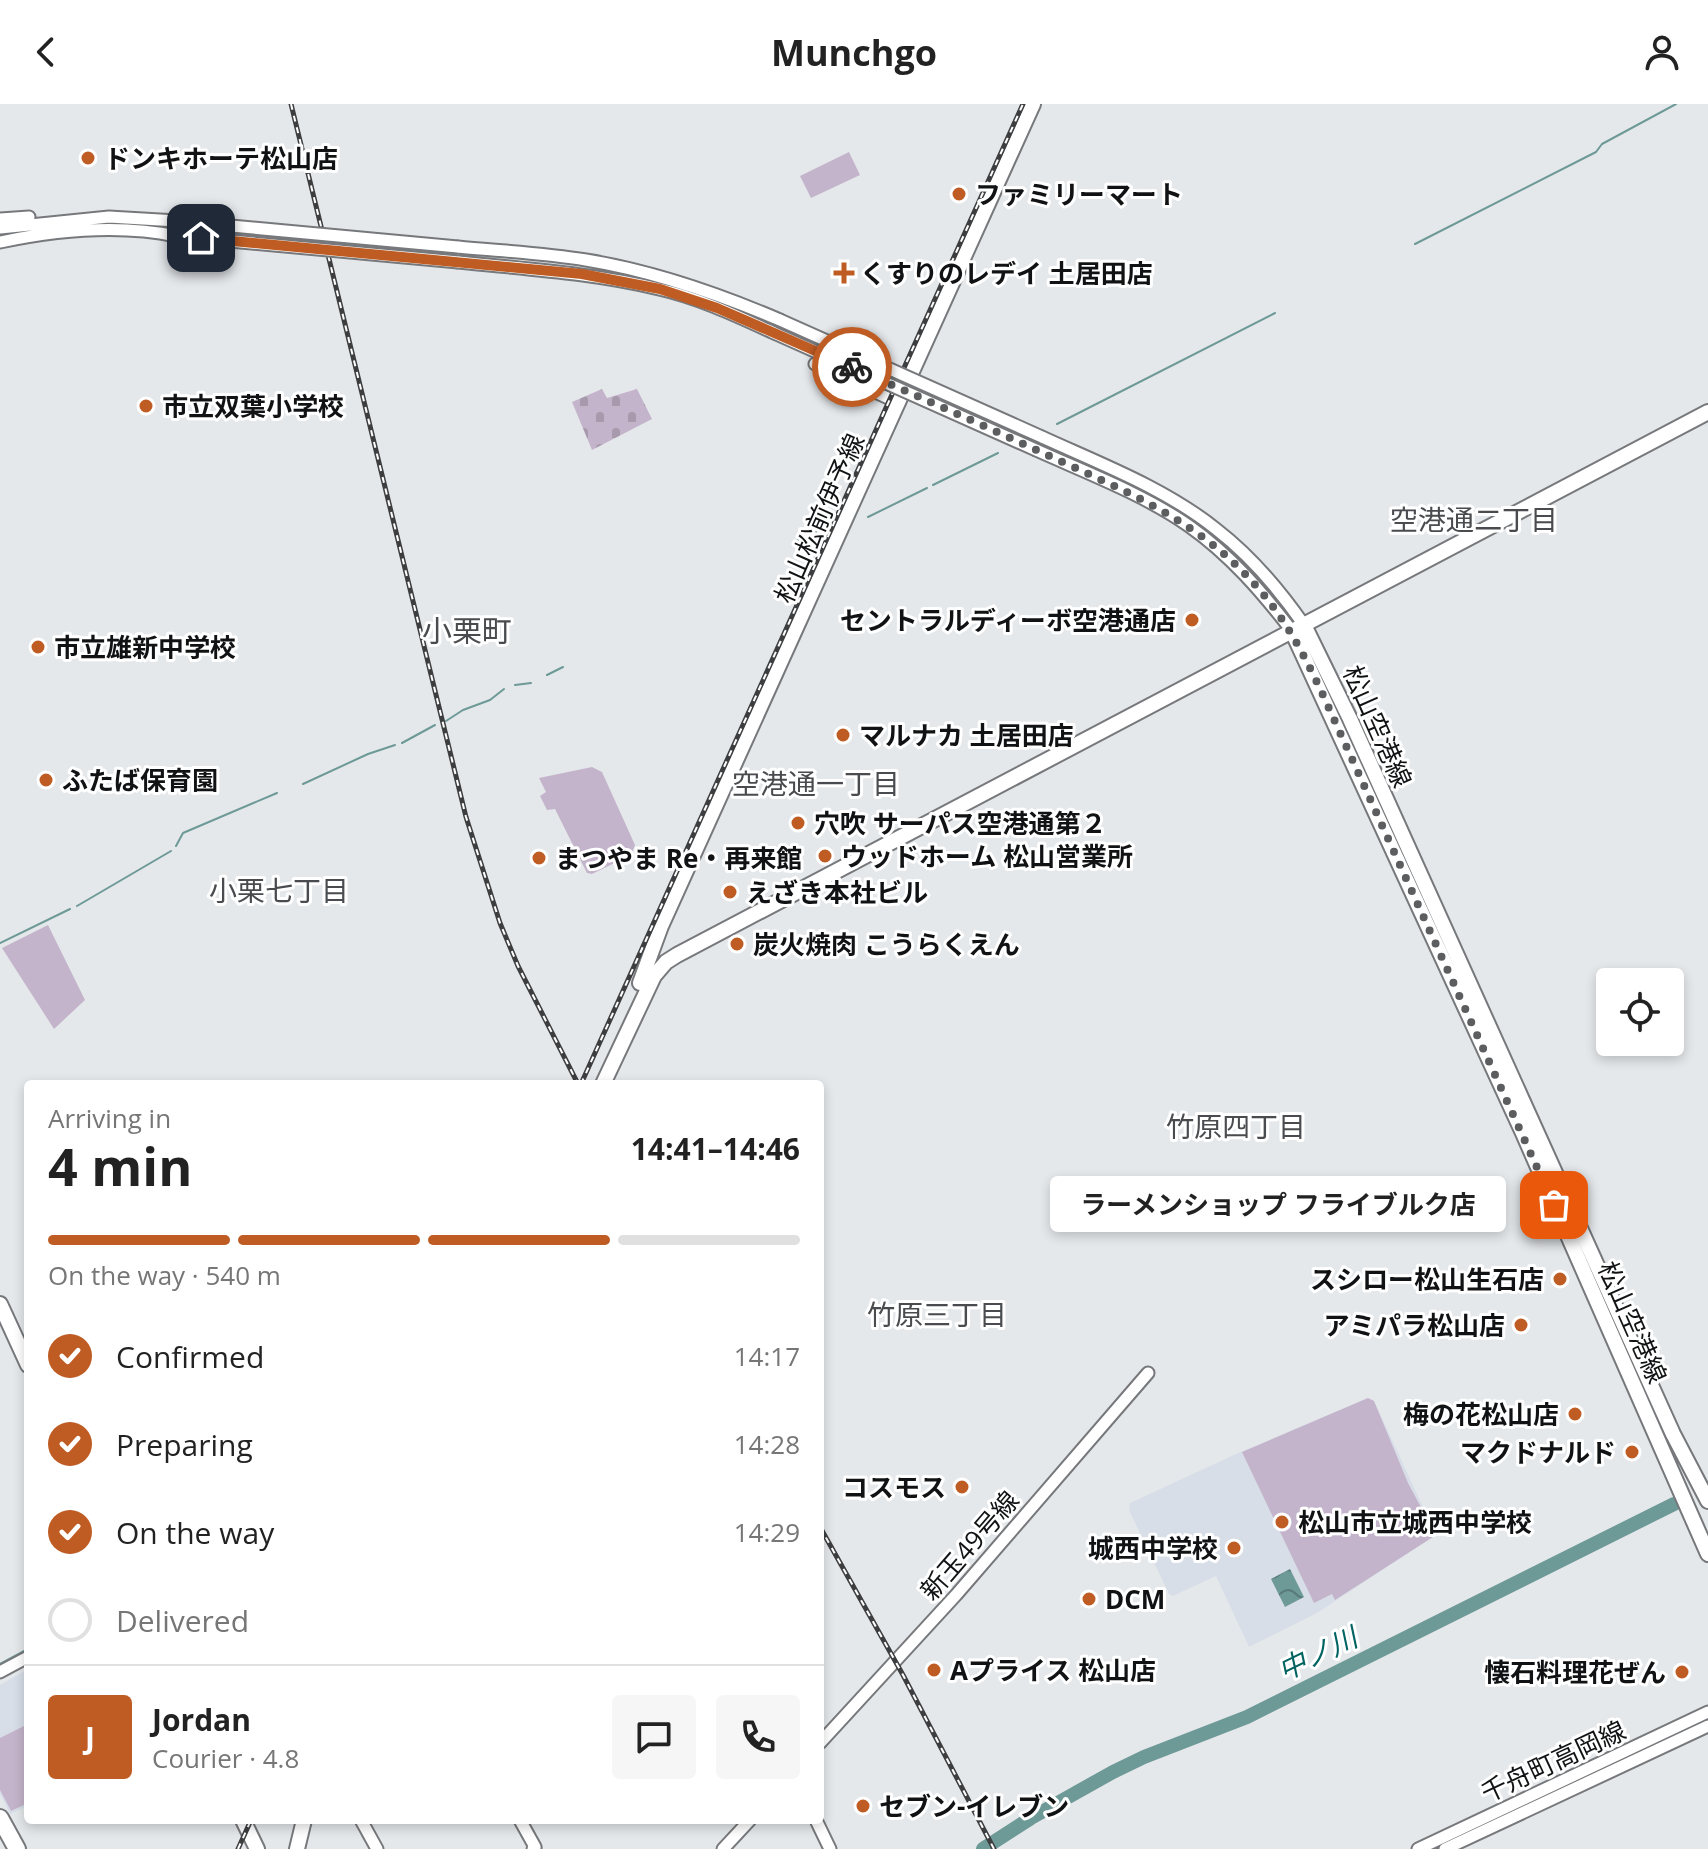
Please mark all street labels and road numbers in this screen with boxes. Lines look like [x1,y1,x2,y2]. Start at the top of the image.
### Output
street label: 松山松前伊予線 [766,428,872,608]
street label: 松山空港線 [1335,659,1421,793]
street label: 松山空港線 [1590,1255,1676,1389]
street label: 新玉49号線 [912,1483,1026,1607]
street label: 千舟町高岡線 [1475,1712,1631,1810]

